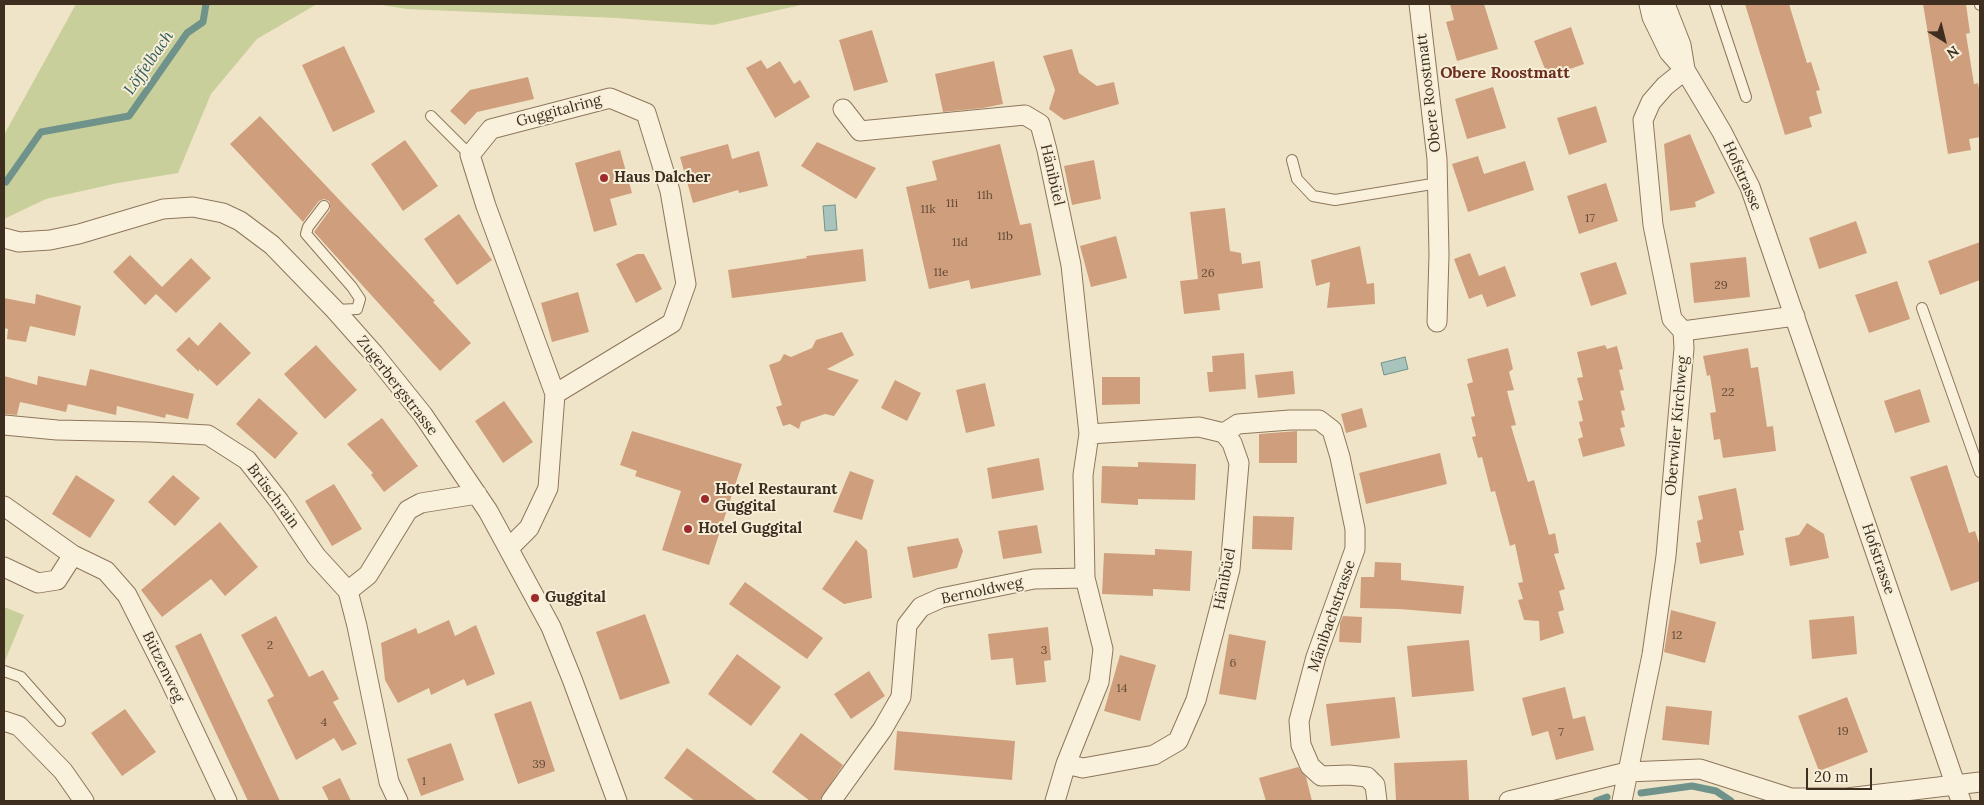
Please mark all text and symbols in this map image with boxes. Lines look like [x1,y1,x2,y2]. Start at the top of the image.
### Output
north arrow [1919,15,1969,65]
water label: Löffelbach [120,27,178,99]
street label: Obere Roostmatt [1413,33,1445,153]
text: N [1943,42,1962,63]
district label: Obere Roostmatt [1440,63,1570,83]
street label: Guggitalring [514,91,604,131]
street label: Hofstrasse [1719,139,1765,213]
street label: Hänibüel [1036,143,1068,207]
place label: Haus Dalcher [614,169,710,187]
marker: Haus Dalcher [598,172,610,184]
house number: 11h [977,189,993,203]
house number: 11i [946,197,958,211]
house number: 11k [920,203,936,217]
house number: 17 [1585,212,1595,226]
house number: 11b [997,230,1013,244]
house number: 11d [952,236,968,250]
house number: 11e [933,266,949,280]
house number: 26 [1201,267,1215,281]
house number: 29 [1714,279,1728,293]
street label: Zugerbergstrasse [353,333,441,439]
street label: Oberwiler Kirchweg [1662,355,1692,497]
house number: 22 [1722,386,1734,400]
street label: Brüschrain [243,460,303,532]
place label: Hotel Restaurant Guggital [715,481,838,516]
marker: Hotel Restaurant Guggital [699,493,711,505]
place label: Hotel Guggital [698,520,802,538]
street label: Hofstrasse [1857,521,1899,597]
marker: Hotel Guggital [682,523,694,535]
street label: Hänibüel [1210,547,1240,611]
street label: Mänibachstrasse [1304,558,1360,674]
street label: Bernoldweg [940,574,1024,608]
place label: Guggital [545,589,606,607]
marker: Guggital [529,592,541,604]
street label: Bützenweg [138,629,188,705]
house number: 12 [1672,629,1682,643]
house number: 2 [267,639,273,653]
house number: 3 [1041,644,1047,658]
house number: 6 [1230,657,1236,671]
house number: 14 [1117,682,1127,696]
house number: 4 [321,716,327,730]
house number: 19 [1837,725,1849,739]
house number: 7 [1558,726,1564,740]
house number: 39 [532,758,546,772]
scale bar [1809,758,1875,790]
text: 20 m [1814,767,1849,786]
house number: 1 [422,775,426,789]

